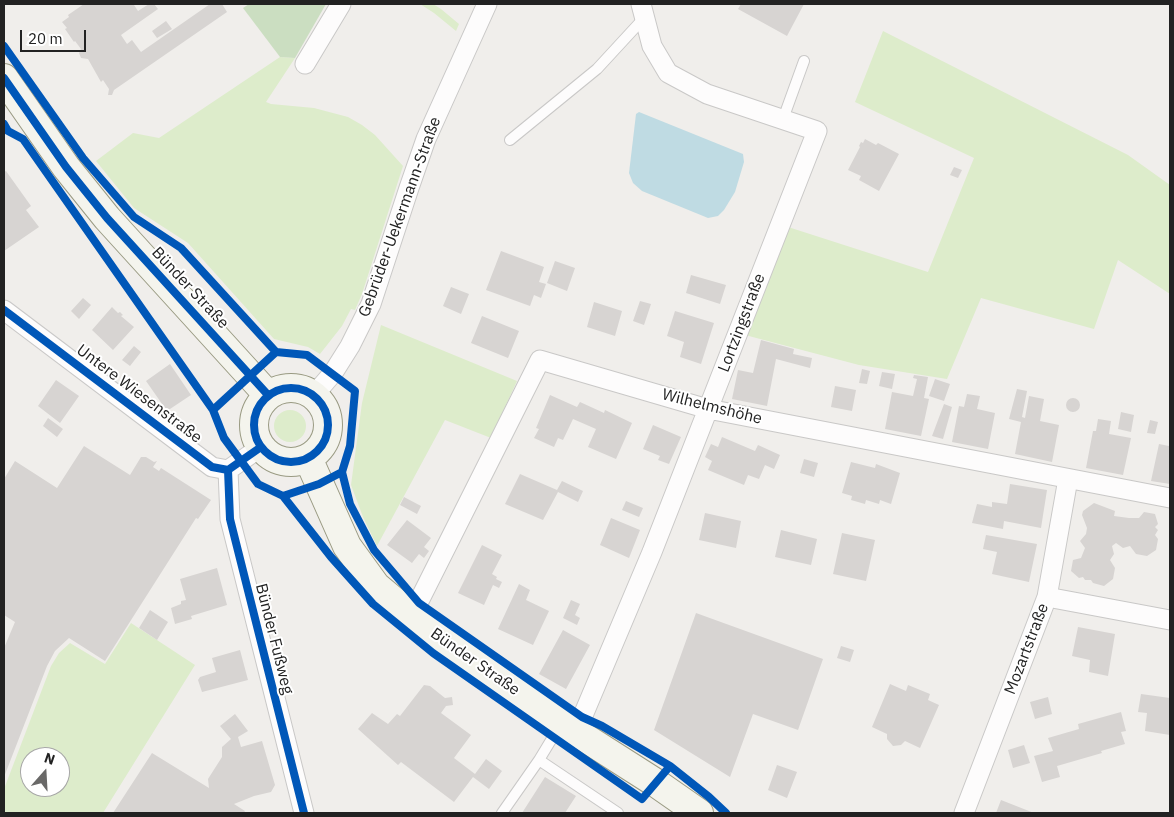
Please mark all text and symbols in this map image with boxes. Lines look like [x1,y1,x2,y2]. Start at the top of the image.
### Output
scale bar [22,20,89,52]
text: 20 m [28,29,63,48]
street label: Gebrüder-Uekermann-Straße [355,114,445,320]
street label: Bünder Straße [147,243,233,333]
street label: Lortzingstraße [714,271,770,375]
street label: Untere Wiesenstraße [73,341,205,447]
street label: Wilhelmshöhe [660,385,764,429]
street label: Bünder Fußweg [251,582,297,696]
street label: Mozartstraße [1001,601,1053,697]
street label: Bünder Straße [427,624,523,700]
north arrow [20,747,70,797]
text: N [42,749,57,769]

